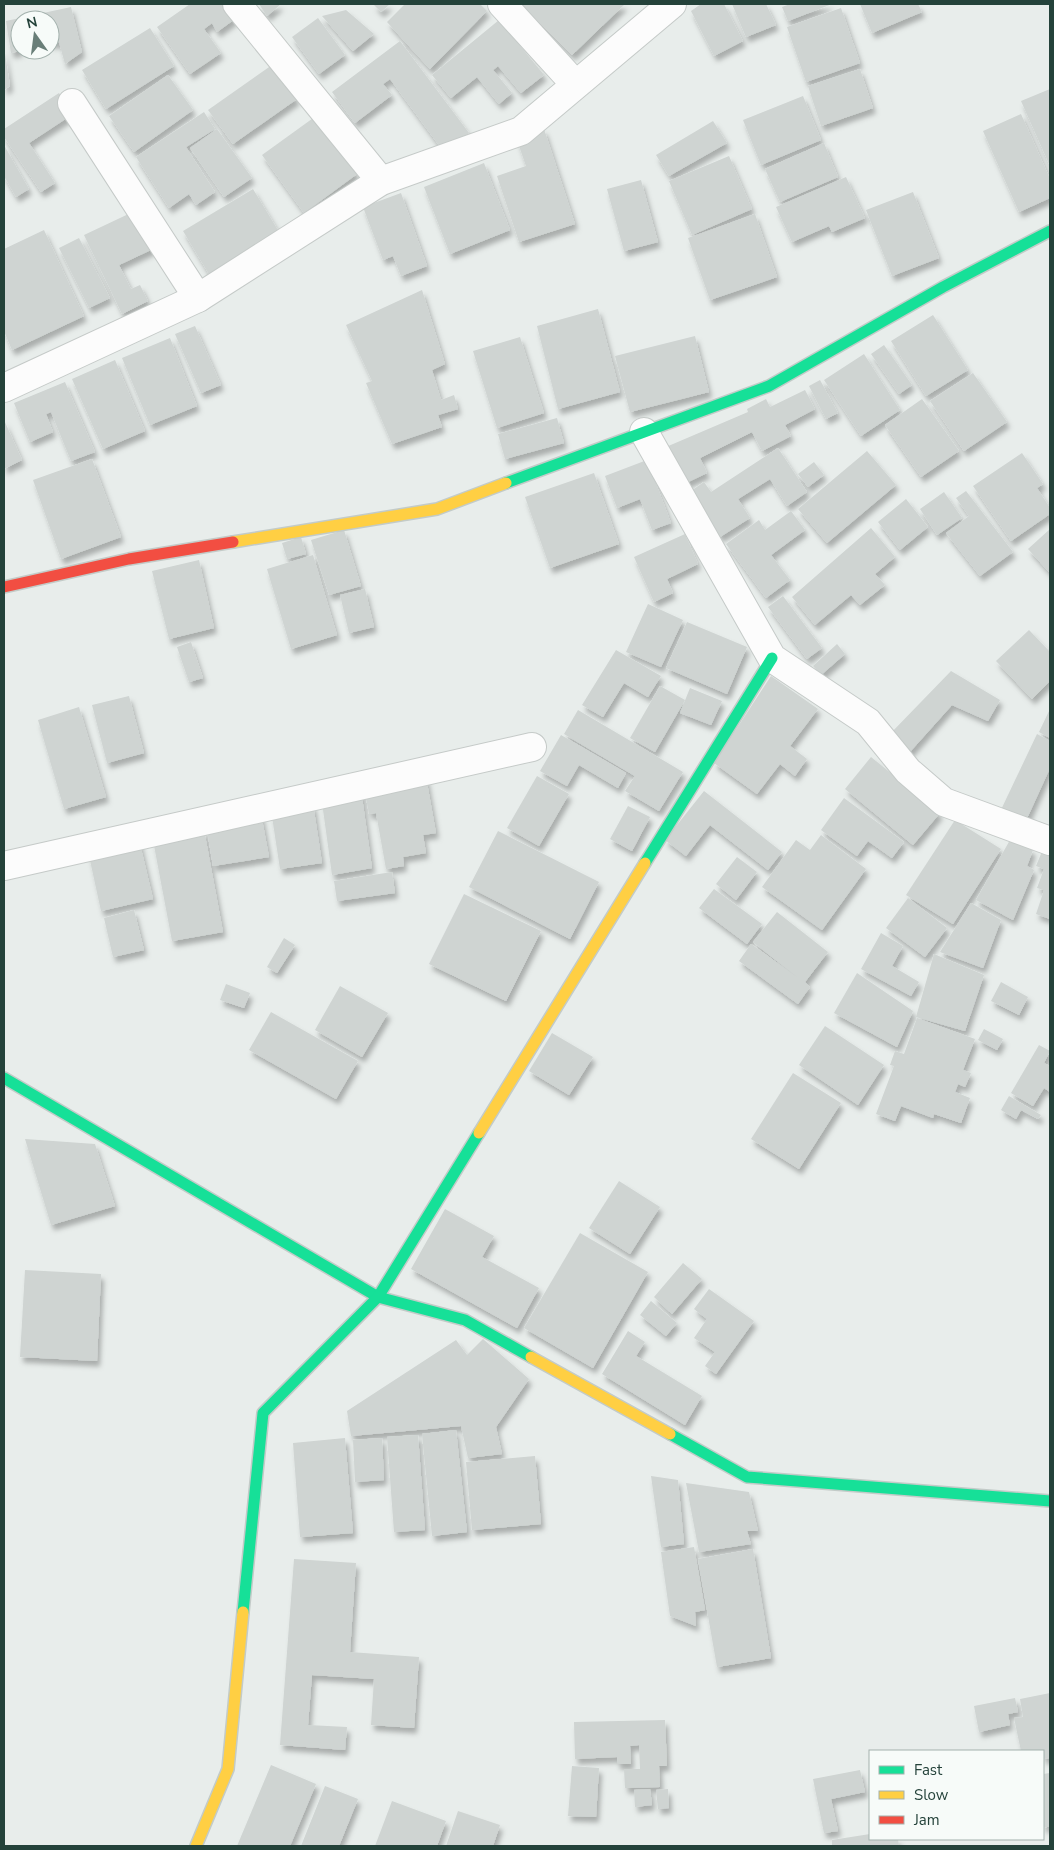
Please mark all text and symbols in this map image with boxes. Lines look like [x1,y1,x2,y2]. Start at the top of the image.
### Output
north arrow [10,10,60,60]
text: N [25,12,39,33]
legend [869,1750,1044,1840]
text: Fast [914,1760,943,1780]
text: Slow [914,1785,949,1805]
text: Jam [913,1810,940,1830]

